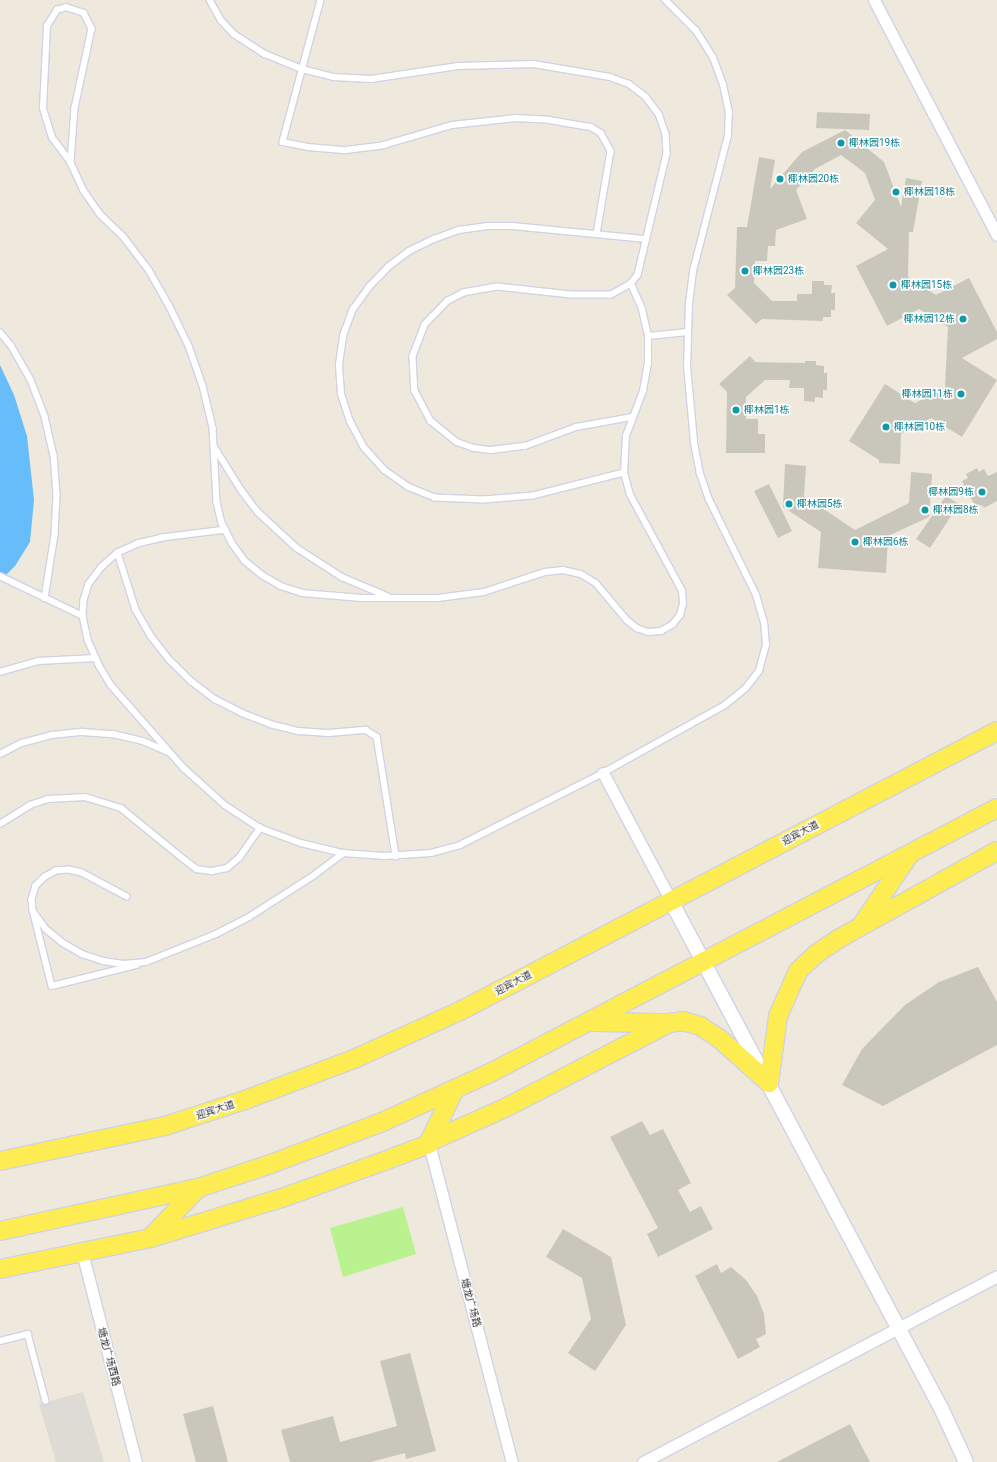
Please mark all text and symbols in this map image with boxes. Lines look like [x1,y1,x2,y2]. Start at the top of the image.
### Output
place label: 椰林园19栋 [849,137,900,149]
marker: 椰林园19栋 [836,138,846,148]
place label: 椰林园20栋 [788,173,839,185]
marker: 椰林园20栋 [775,174,785,184]
place label: 椰林园18栋 [904,186,955,198]
marker: 椰林园18栋 [891,187,901,197]
place label: 椰林园23栋 [753,265,804,277]
marker: 椰林园23栋 [740,266,750,276]
place label: 椰林园15栋 [901,279,952,291]
marker: 椰林园15栋 [888,280,898,290]
place label: 椰林园12栋 [904,313,955,325]
marker: 椰林园12栋 [958,314,968,324]
place label: 椰林园11栋 [902,388,953,400]
marker: 椰林园11栋 [956,389,966,399]
place label: 椰林园1栋 [744,404,790,416]
marker: 椰林园1栋 [731,405,741,415]
place label: 椰林园10栋 [894,421,945,433]
marker: 椰林园10栋 [881,422,891,432]
place label: 椰林园9栋 [928,486,974,498]
marker: 椰林园9栋 [977,487,987,497]
place label: 椰林园5栋 [797,498,843,510]
marker: 椰林园5栋 [784,499,794,509]
place label: 椰林园8栋 [933,504,979,516]
marker: 椰林园8栋 [920,505,930,515]
place label: 椰林园6栋 [863,536,909,548]
marker: 椰林园6栋 [850,537,860,547]
street label: 迎宾大道 [780,818,820,848]
street label: 迎宾大道 [493,968,533,998]
street label: 迎宾大道 [194,1098,236,1122]
street label: 塘龙广场路 [459,1277,483,1329]
street label: 塘龙广场西路 [95,1326,123,1388]

